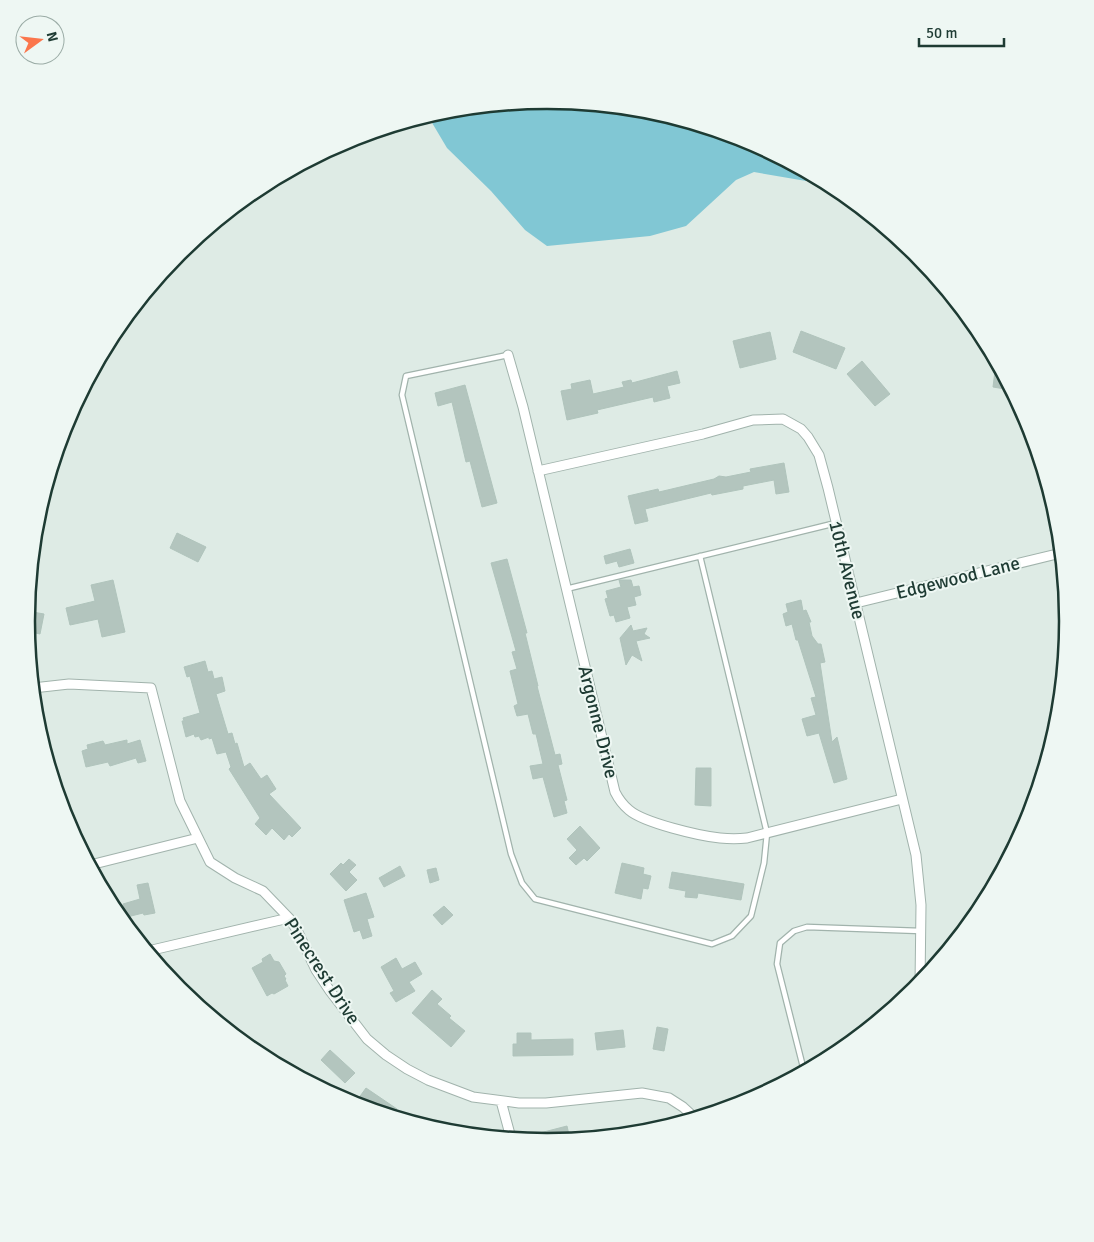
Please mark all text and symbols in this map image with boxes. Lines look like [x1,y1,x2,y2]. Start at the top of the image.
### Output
north arrow [15,15,65,65]
scale bar [919,15,1004,47]
text: 50 m [926,24,957,42]
text: N [43,30,62,44]
street label: 10th Avenue [823,518,871,622]
street label: Edgewood Lane [894,551,1022,605]
street label: Argonne Drive [572,663,624,781]
street label: Pinecrest Drive [279,913,365,1029]

